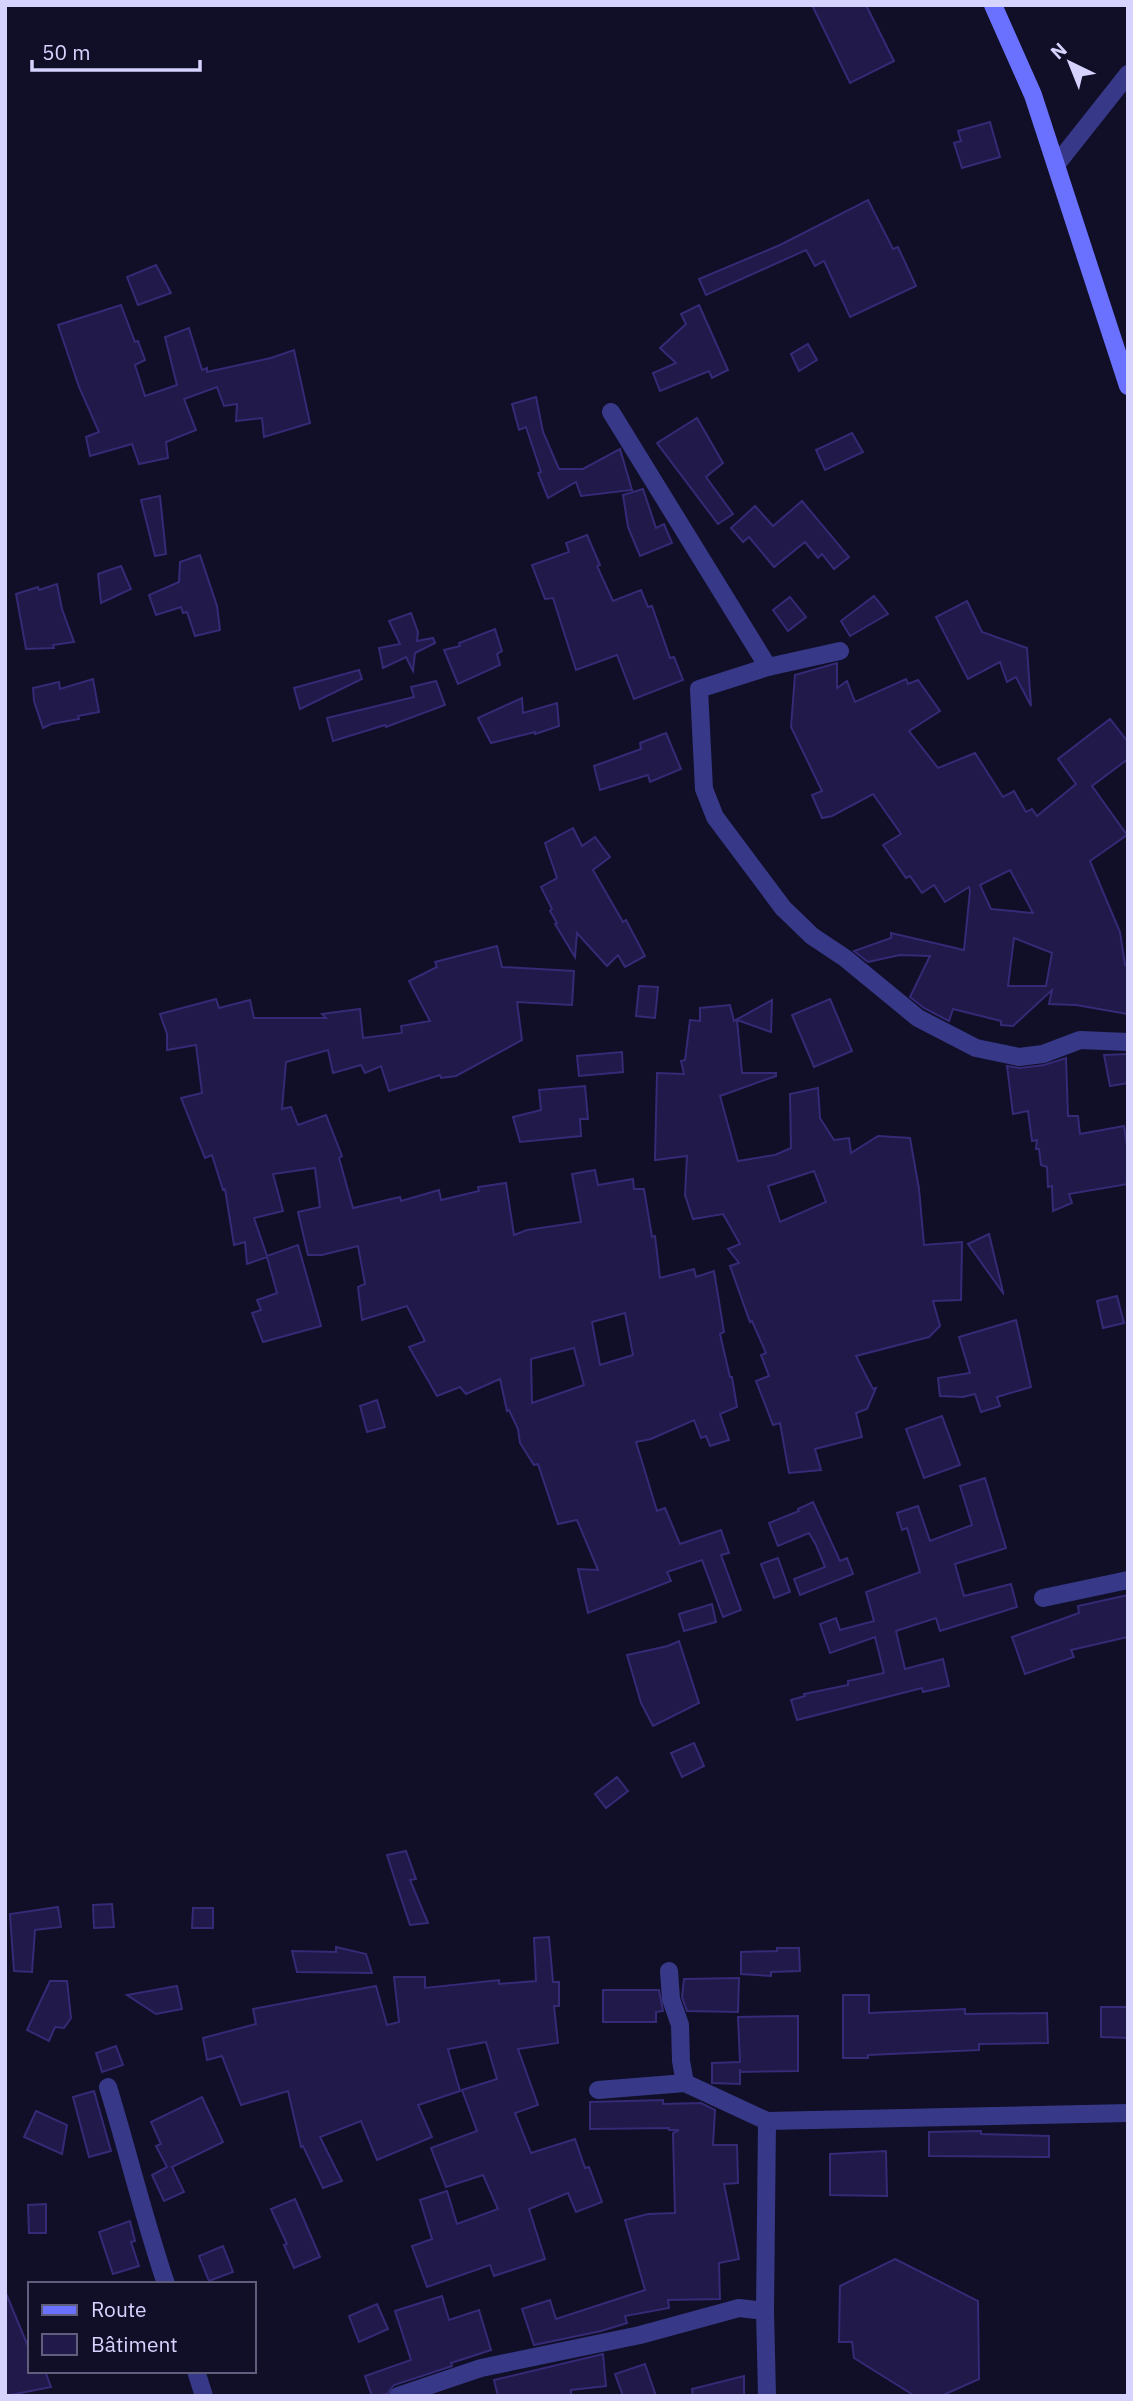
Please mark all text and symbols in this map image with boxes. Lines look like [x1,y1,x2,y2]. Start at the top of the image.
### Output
scale bar [32,28,200,72]
north arrow [1035,28,1105,98]
text: N [1045,37,1072,64]
text: 50 m [42,38,91,66]
legend [28,2282,256,2373]
text: Route [91,2295,147,2323]
text: Bâtiment [91,2330,178,2358]

